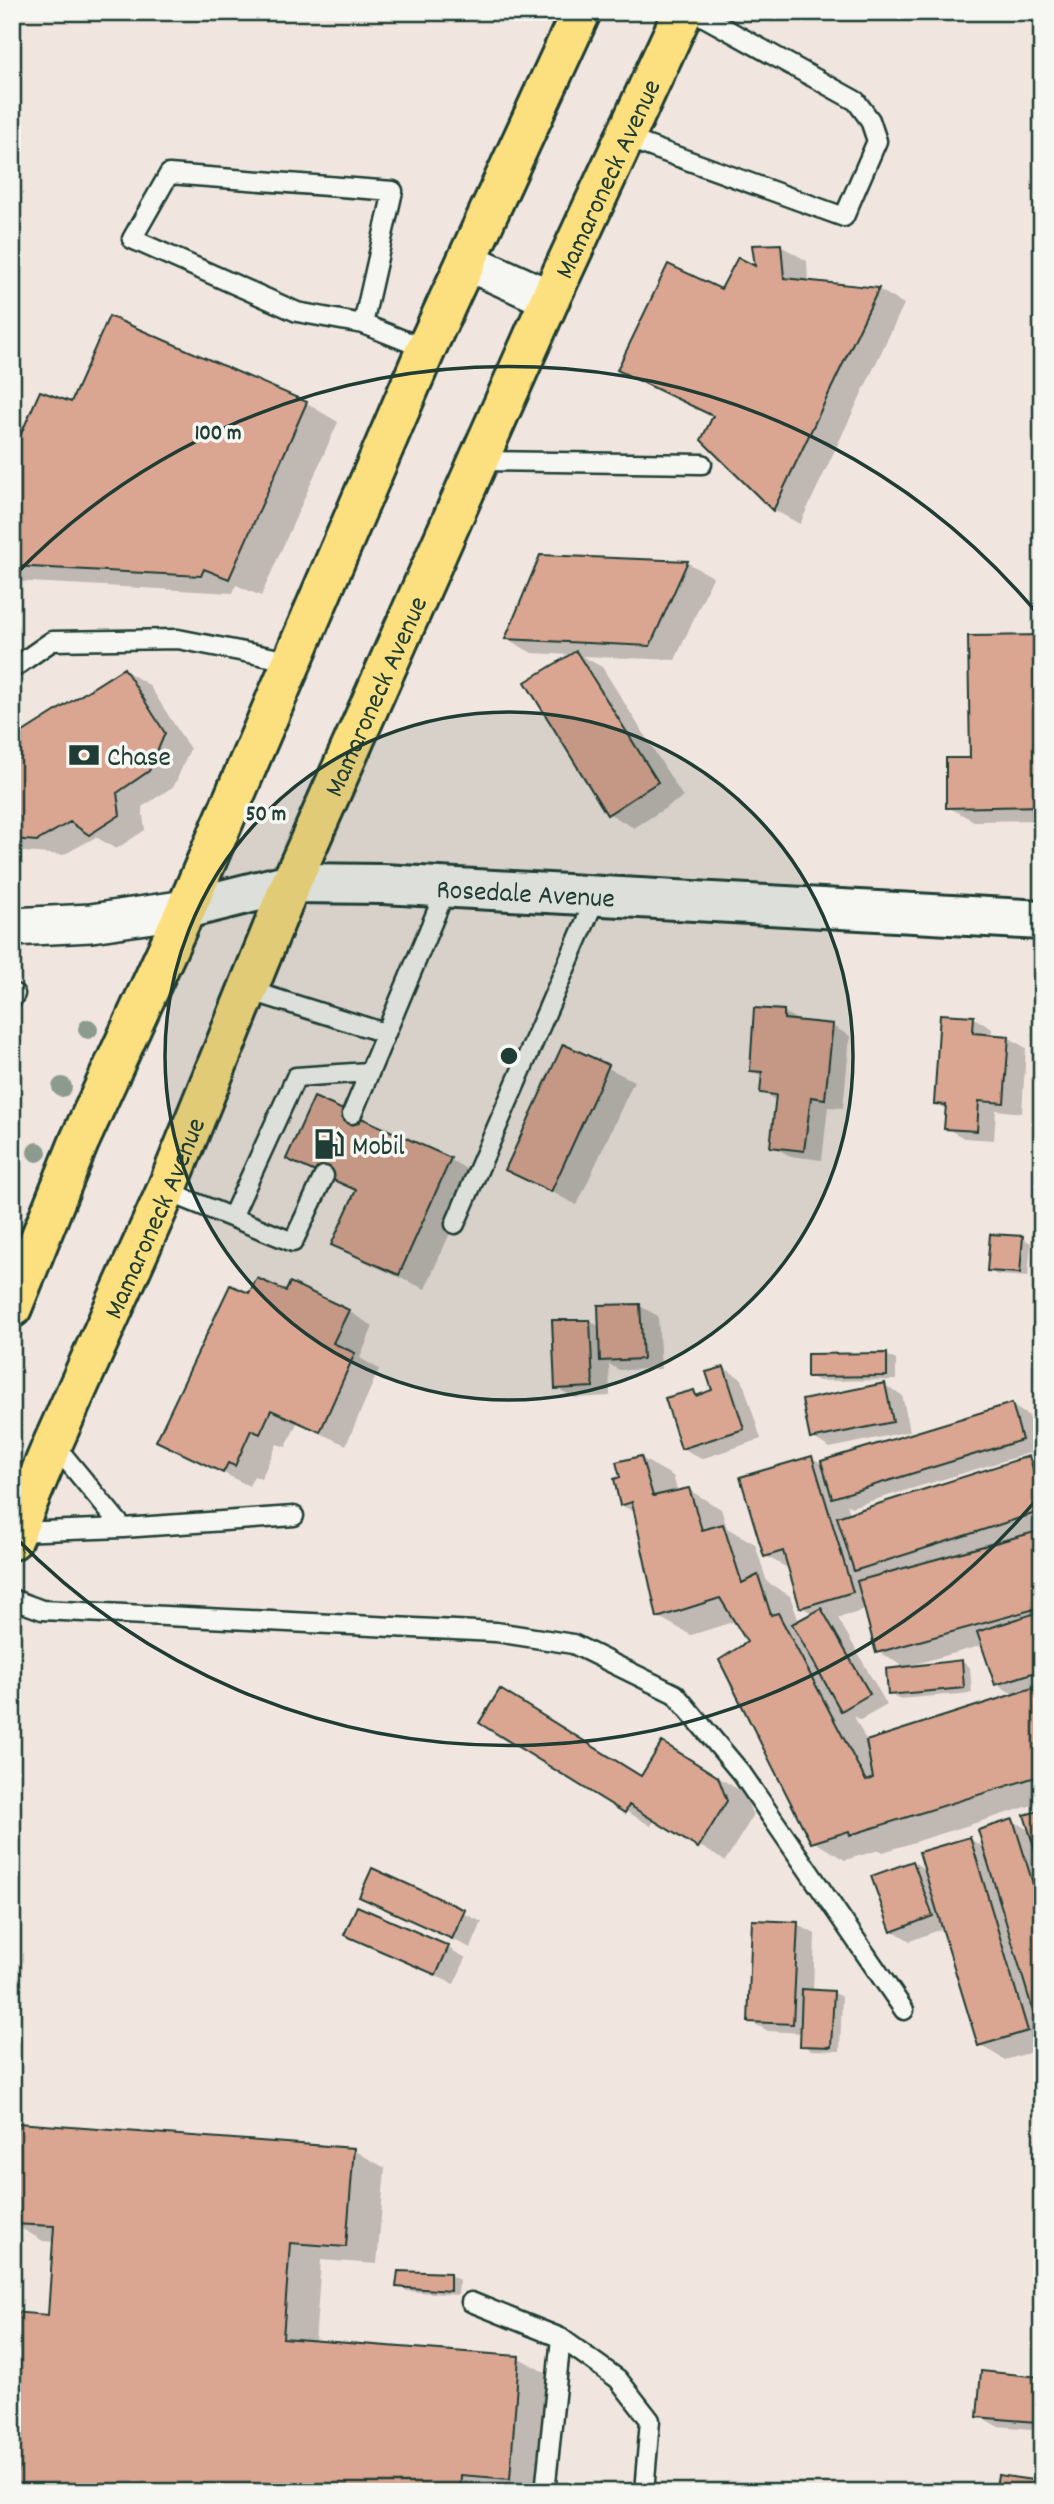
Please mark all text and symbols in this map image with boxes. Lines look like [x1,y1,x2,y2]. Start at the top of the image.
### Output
street label: Mamaroneck Avenue [547,74,674,287]
text: 100 m [195,420,241,450]
street label: Mamaroneck Avenue [317,591,441,804]
bank icon: Chase [67,738,101,772]
place label: Chase [107,740,171,780]
text: 50 m [246,801,286,831]
street label: Rosedale Avenue [435,872,616,922]
centre of rings [497,1044,521,1068]
street label: Mamaroneck Avenue [96,1113,219,1327]
fuel station icon: Mobil [312,1127,346,1161]
place label: Mobil [352,1129,405,1169]

